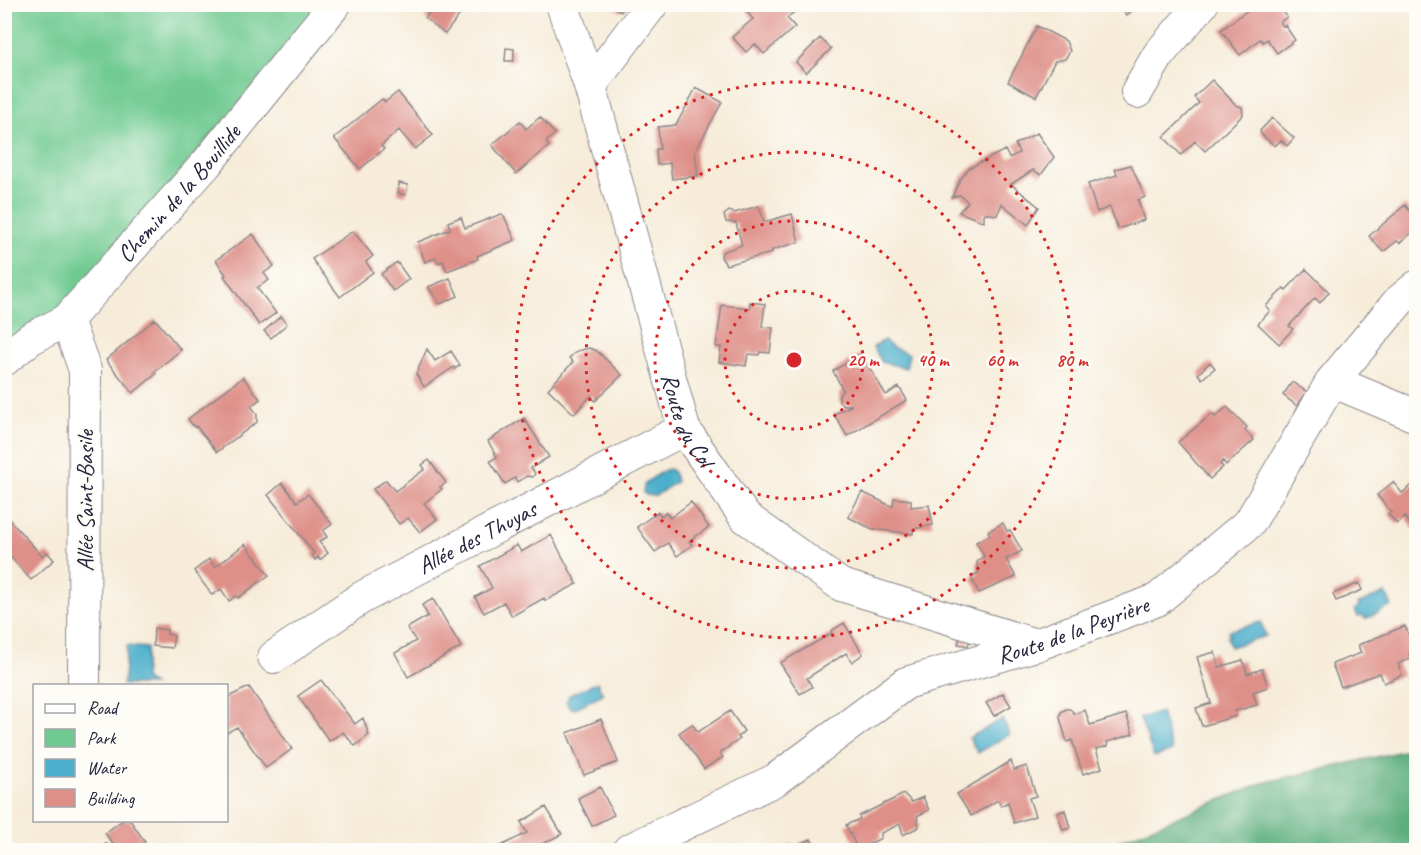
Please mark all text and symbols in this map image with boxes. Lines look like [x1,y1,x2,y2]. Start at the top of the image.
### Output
street label: Chemin de la Bouillide [110,116,249,269]
text: 20 m [848,349,880,371]
text: 40 m [918,349,950,371]
text: 60 m [986,349,1019,371]
text: 80 m [1057,349,1089,371]
centre of rings [784,350,804,370]
street label: Route du Col [654,370,723,476]
street label: Allée Saint-Basile [70,428,100,572]
street label: Allée des Thuyas [412,493,543,581]
street label: Route de la Peyrière [994,589,1155,671]
legend [33,684,228,822]
text: Road [87,697,120,719]
text: Park [87,727,117,749]
text: Water [87,757,128,779]
text: Building [87,787,136,809]

